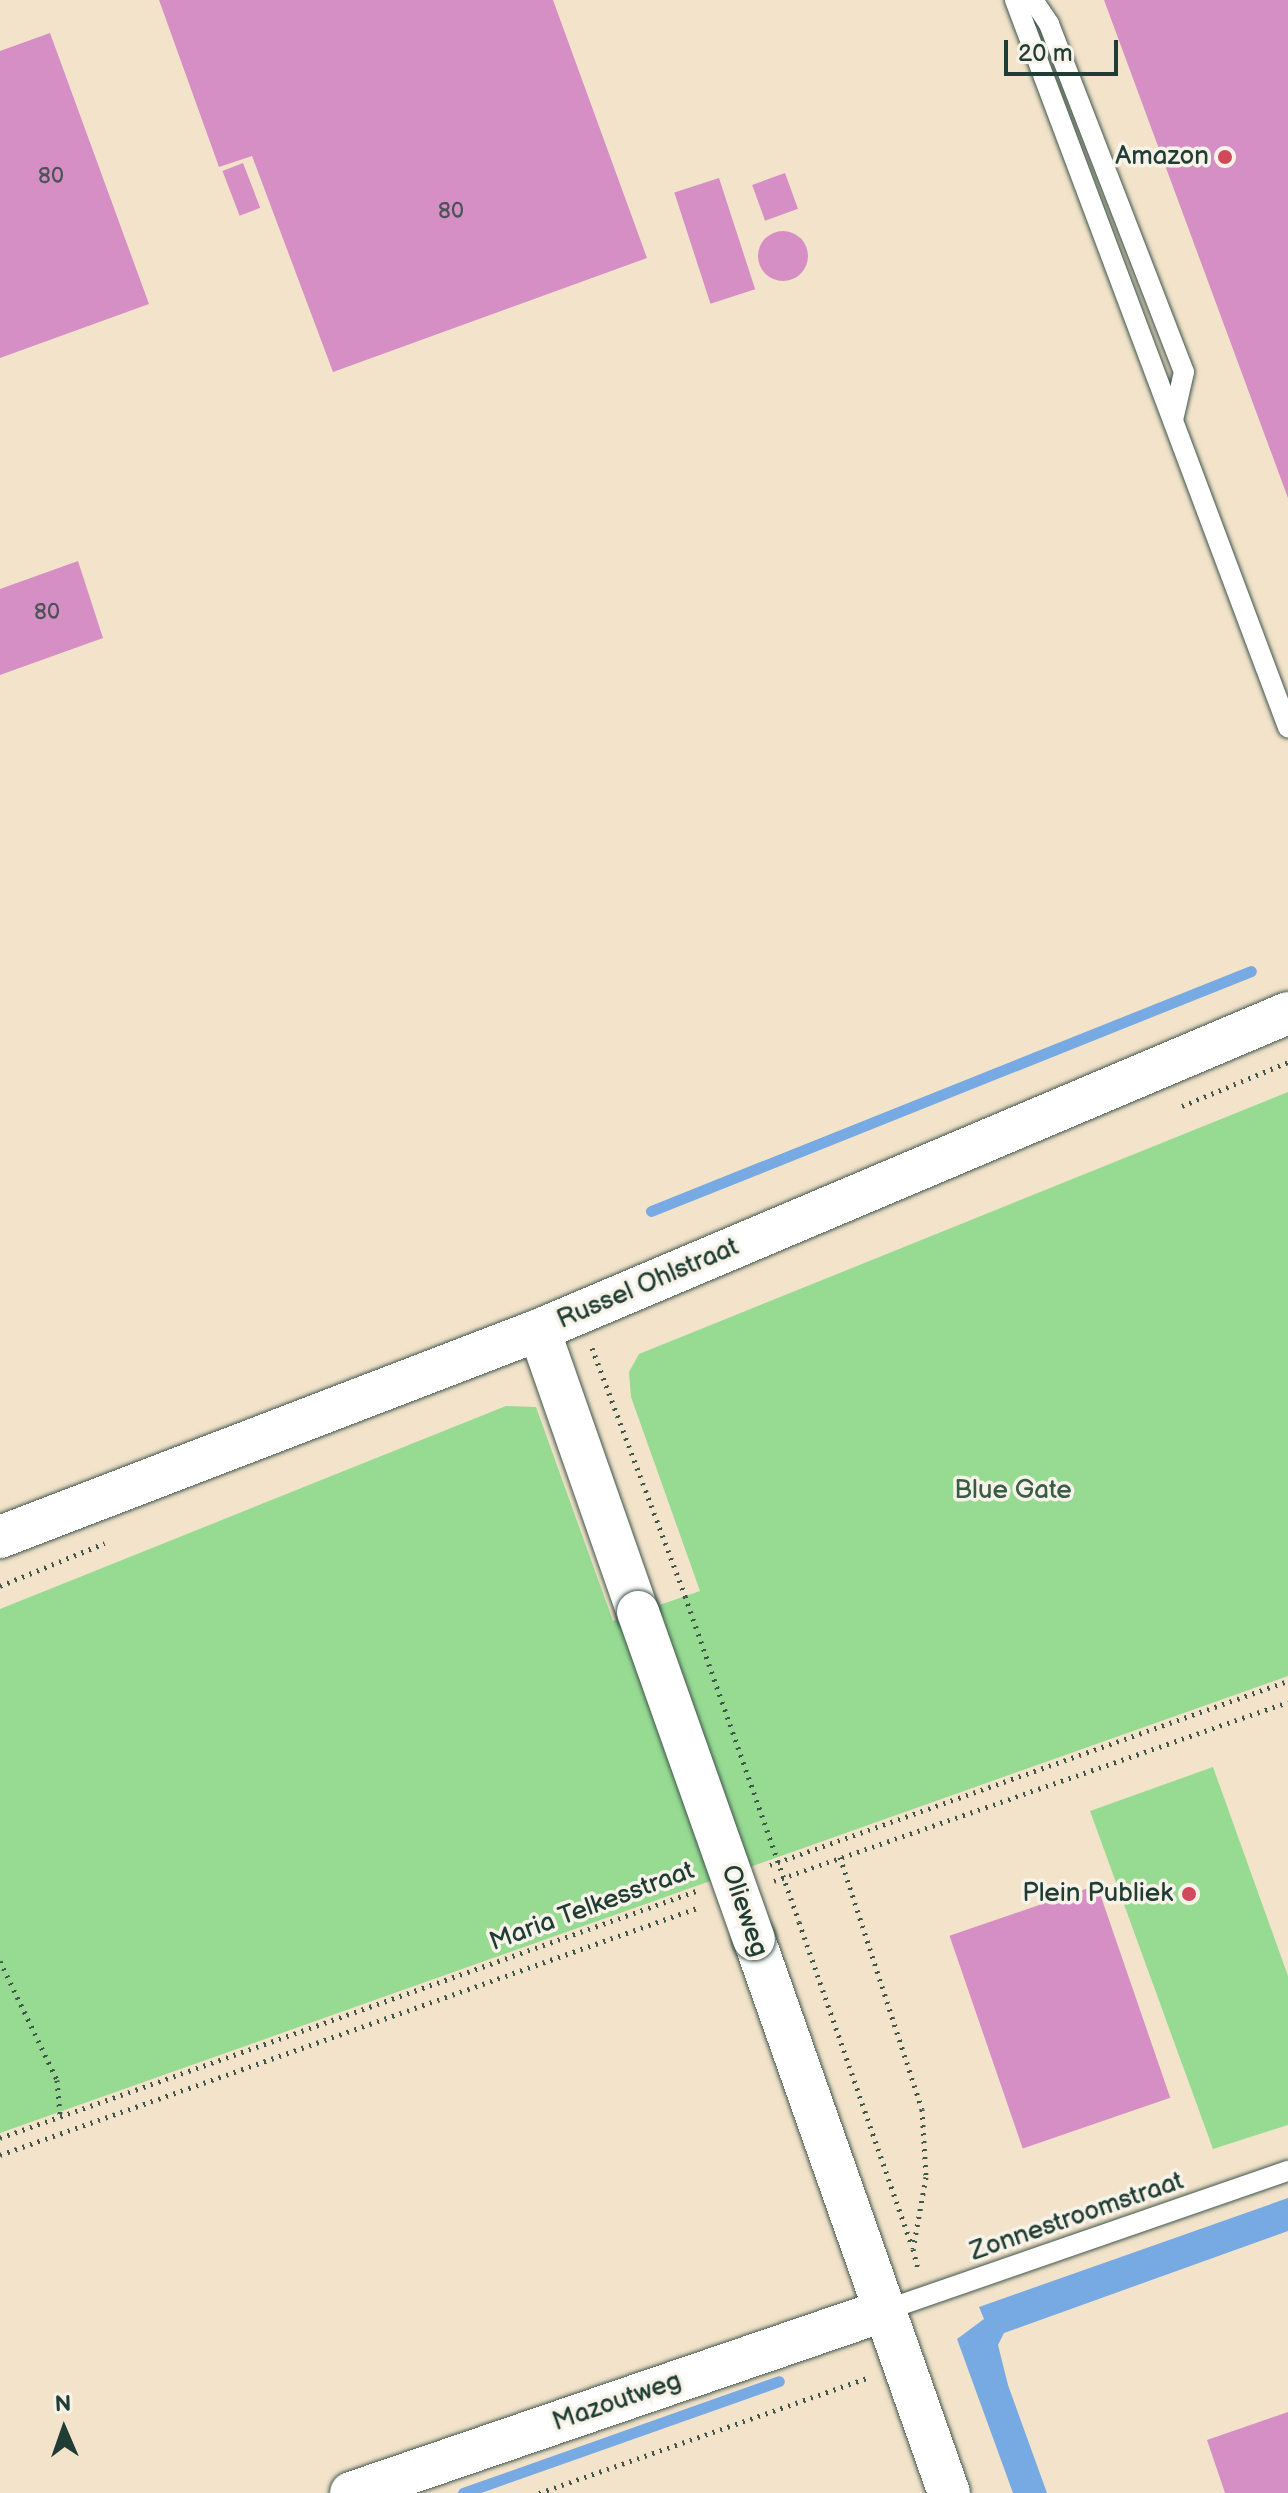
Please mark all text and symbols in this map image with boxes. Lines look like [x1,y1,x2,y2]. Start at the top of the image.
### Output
scale bar [1008,24,1122,74]
text: 20 m [1018,39,1073,68]
place label: Amazon [1115,141,1209,173]
marker: Amazon [1216,148,1234,166]
house number: 80 [38,164,64,190]
house number: 80 [438,199,464,225]
house number: 80 [34,600,60,626]
street label: Russel Ohlstraat [553,1232,743,1336]
park label: Blue Gate [954,1475,1072,1507]
street label: Maria Telkesstraat [485,1855,699,1959]
street label: Olieweg [714,1861,774,1961]
place label: Plein Publiek [1022,1878,1173,1910]
marker: Plein Publiek [1180,1885,1198,1903]
street label: Zonnestroomstraat [966,2166,1188,2268]
street label: Mazoutweg [549,2365,685,2439]
north arrow [24,2389,104,2469]
text: N [54,2391,72,2418]

